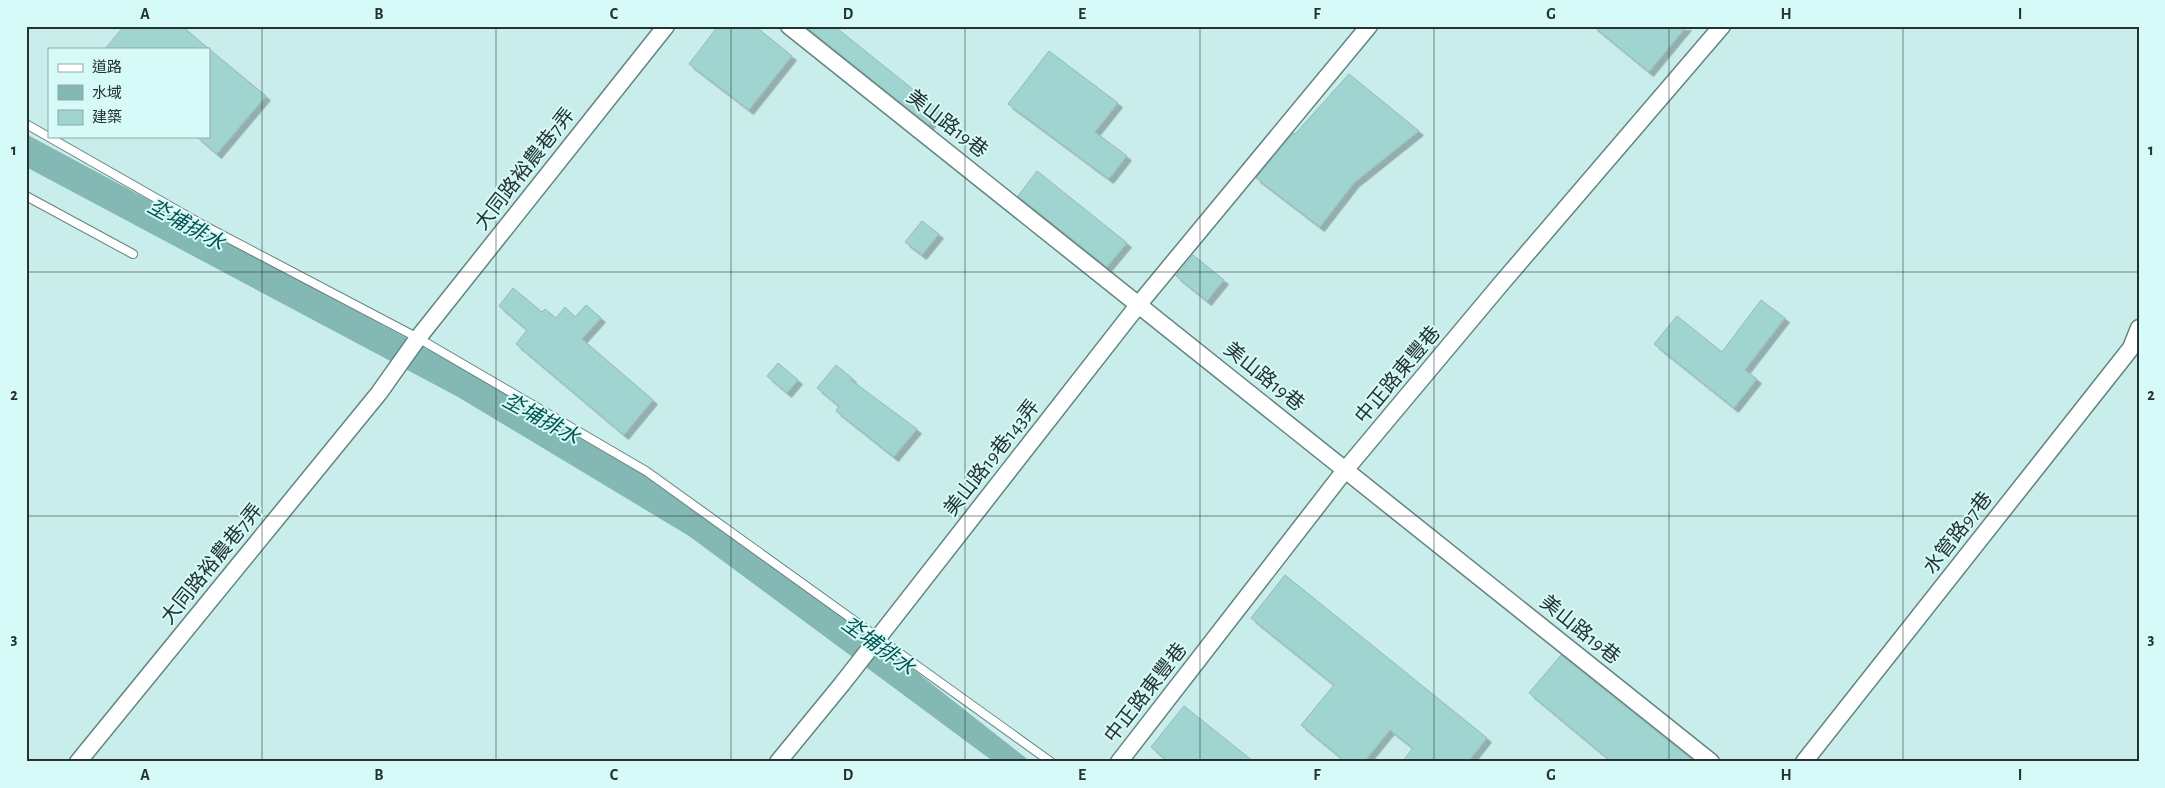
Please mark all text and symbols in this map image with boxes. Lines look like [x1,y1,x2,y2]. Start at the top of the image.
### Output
text: A [140,6,150,22]
text: B [374,6,384,22]
text: C [610,6,619,22]
text: D [843,6,854,22]
text: E [1078,6,1086,22]
text: F [1313,6,1321,22]
text: G [1546,6,1556,22]
text: H [1780,6,1792,22]
text: I [2018,6,2022,22]
legend [48,48,210,138]
text: 道路 [92,59,122,75]
text: 水域 [92,85,122,101]
street label: 美山路19巷 [903,86,992,162]
street label: 大同路裕農巷7弄 [471,104,579,234]
text: 建築 [92,109,122,125]
text: 1 [11,142,17,158]
text: 1 [2148,142,2154,158]
water label: 坔埔排水 [144,195,229,255]
street label: 中正路東豐巷 [1351,322,1444,427]
street label: 美山路19巷 [1220,338,1308,415]
text: 2 [10,387,18,403]
text: 2 [2147,387,2155,403]
water label: 坔埔排水 [499,389,584,449]
street label: 美山路19巷143弄 [940,396,1043,520]
street label: 水管路97巷 [1919,488,1996,578]
street label: 大同路裕農巷7弄 [157,499,266,628]
street label: 美山路19巷 [1536,591,1624,668]
water label: 坔埔排水 [838,612,920,680]
text: 3 [11,631,18,647]
text: 3 [2148,631,2155,647]
street label: 中正路東豐巷 [1100,639,1191,746]
text: A [140,767,150,783]
text: B [374,767,384,783]
text: C [610,767,619,783]
text: D [843,767,854,783]
text: E [1078,767,1086,783]
text: F [1313,767,1321,783]
text: G [1546,767,1556,783]
text: H [1780,767,1792,783]
text: I [2018,767,2022,783]

